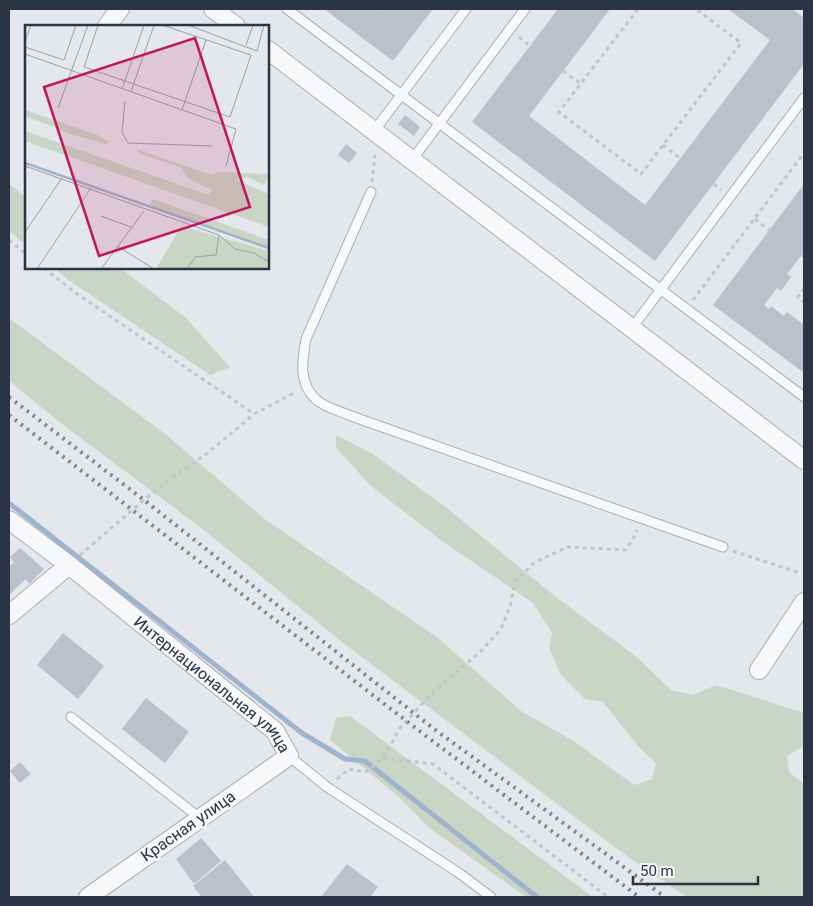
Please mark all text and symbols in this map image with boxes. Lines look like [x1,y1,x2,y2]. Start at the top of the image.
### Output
inset map [25,25,269,269]
street label: Интернациональная улица [130,612,295,756]
street label: Красная улица [137,786,239,866]
scale bar [633,854,758,886]
text: 50 m [640,862,674,880]

